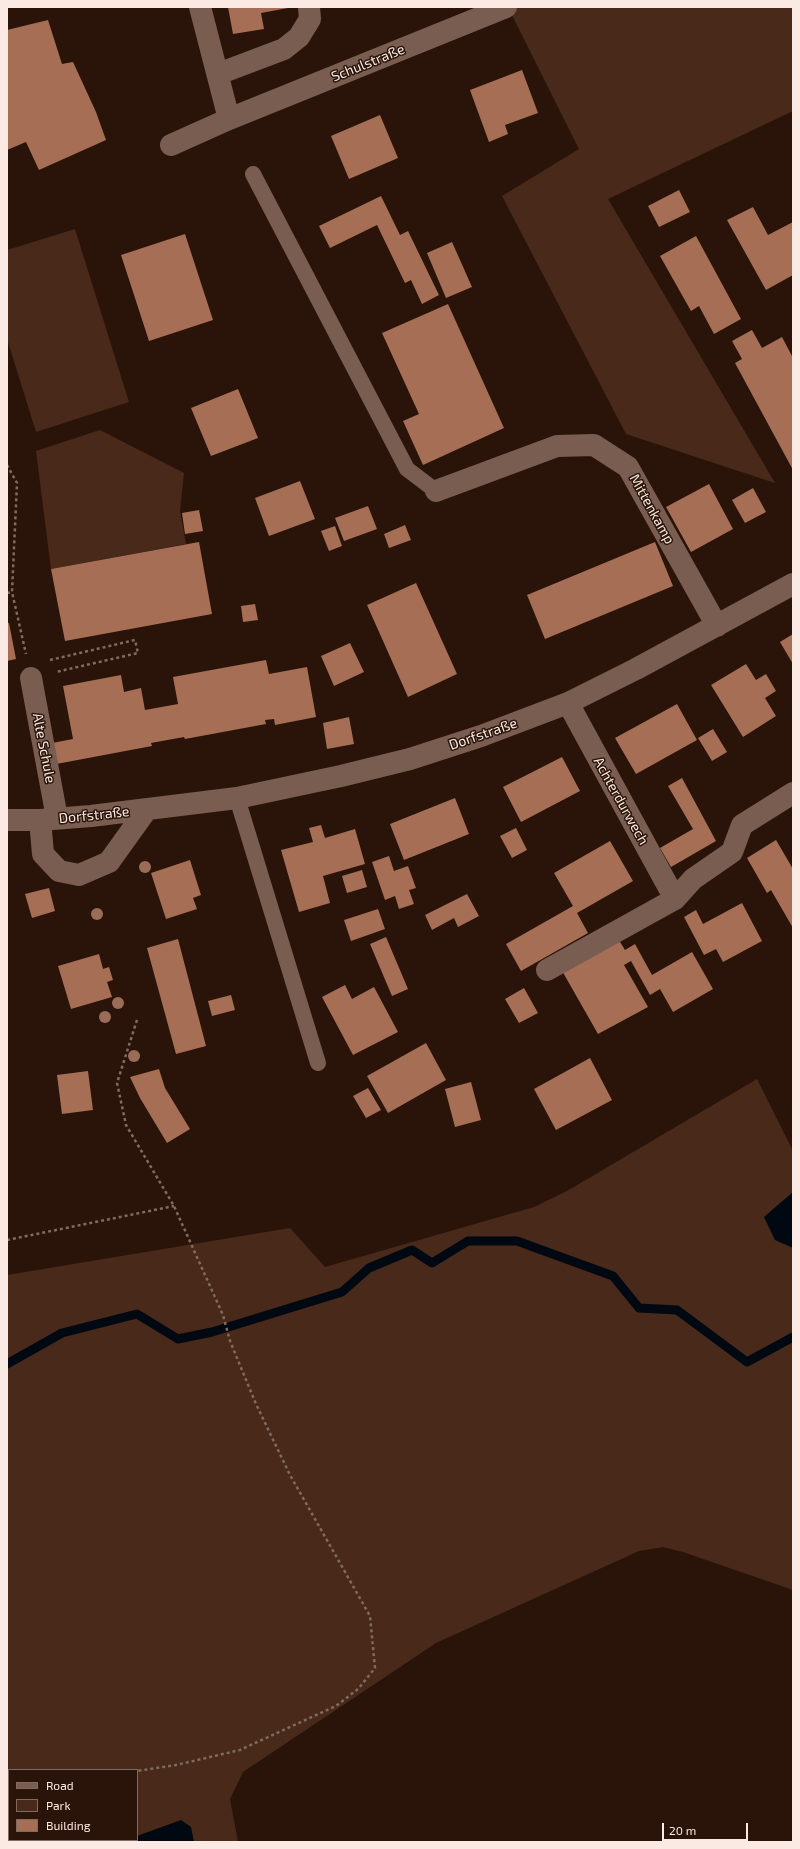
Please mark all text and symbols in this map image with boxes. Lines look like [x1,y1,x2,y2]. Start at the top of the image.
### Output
street label: Schulstraße [329,41,407,85]
street label: Mittenkamp [626,471,678,547]
street label: Alte Schule [29,711,59,785]
street label: Dorfstraße [447,715,519,753]
street label: Achterdurwech [590,754,652,848]
street label: Dorfstraße [58,803,130,827]
legend [8,1769,138,1841]
text: Road [46,1778,74,1792]
text: Park [46,1798,71,1812]
scale bar [664,1815,750,1841]
text: Building [46,1818,90,1832]
text: 20 m [669,1823,696,1837]

